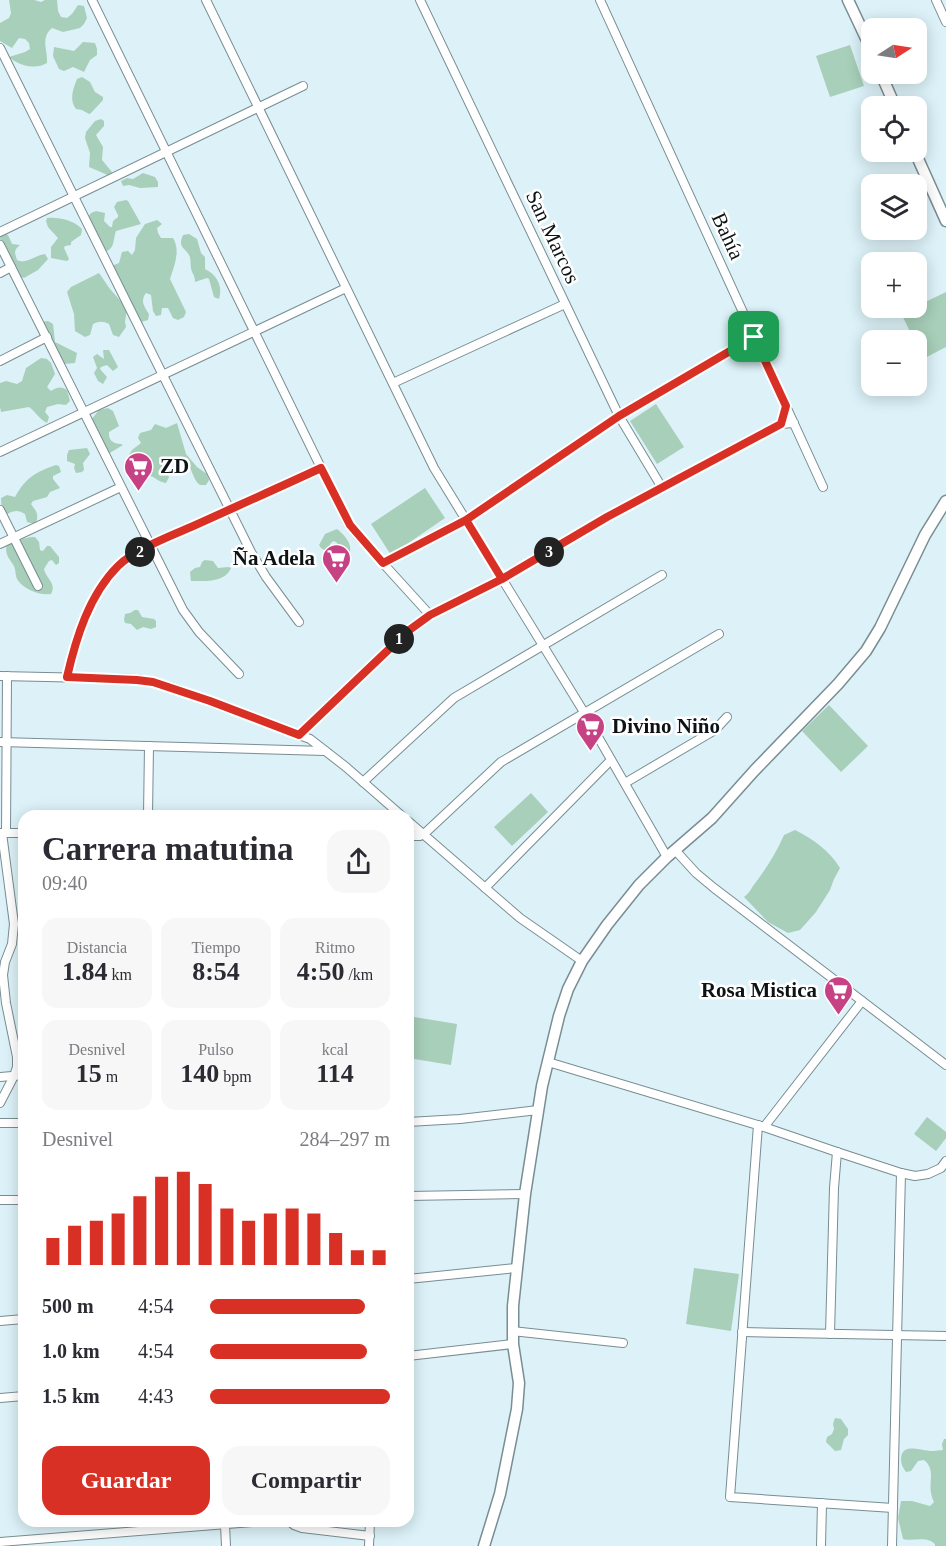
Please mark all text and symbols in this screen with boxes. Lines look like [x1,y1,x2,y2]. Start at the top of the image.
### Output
north arrow [861,18,927,84]
map controls [861,18,927,396]
button: locate [861,96,927,162]
button: layers [861,174,927,240]
street label: San Marcos [521,187,585,287]
street label: Bahía [707,209,750,264]
button: + [861,252,927,318]
pin [728,311,779,362]
icon: arrive [737,320,770,353]
button: − [861,330,927,396]
supermarket icon: ZD [123,450,155,492]
place label: ZD [160,454,189,478]
pin: 2 [125,537,155,567]
pin: 3 [534,537,564,567]
supermarket icon: Ña Adela [320,542,352,584]
text: 2 [136,543,144,560]
text: 3 [545,543,553,560]
place label: Ña Adela [233,546,315,570]
pin: 1 [384,624,414,654]
text: 1 [395,630,403,647]
supermarket icon: Divino Niño [575,710,607,752]
place label: Divino Niño [612,714,720,738]
button: share [327,830,390,893]
text: Carrera matutina [42,831,293,867]
text: 09:40 [42,872,88,894]
text: Distancia [67,939,127,956]
text: Tiempo [191,939,241,956]
text: Ritmo [315,939,355,956]
text: 1.84 [62,957,108,986]
text: 8:54 [192,957,240,986]
text: 4:50 [297,957,344,986]
text: km [108,966,132,983]
text: /km [344,966,373,983]
supermarket icon: Rosa Mistica [822,974,854,1016]
place label: Rosa Mistica [701,978,817,1002]
text: Desnivel [69,1041,125,1058]
text: Pulso [198,1041,234,1058]
text: kcal [322,1041,348,1058]
text: 15 [76,1059,102,1088]
text: 140 [180,1059,219,1088]
text: 114 [316,1059,354,1088]
text: m [102,1068,118,1085]
text: bpm [219,1068,252,1085]
text: Desnivel [42,1128,113,1150]
text: 284–297 m [299,1128,390,1150]
text: 500 m [42,1295,94,1317]
text: 4:54 [138,1295,174,1317]
text: 1.0 km [42,1340,100,1362]
text: 4:54 [138,1340,174,1362]
text: 1.5 km [42,1385,100,1407]
text: 4:43 [138,1385,174,1407]
button: Guardar [42,1446,210,1515]
button: Compartir [222,1446,390,1515]

